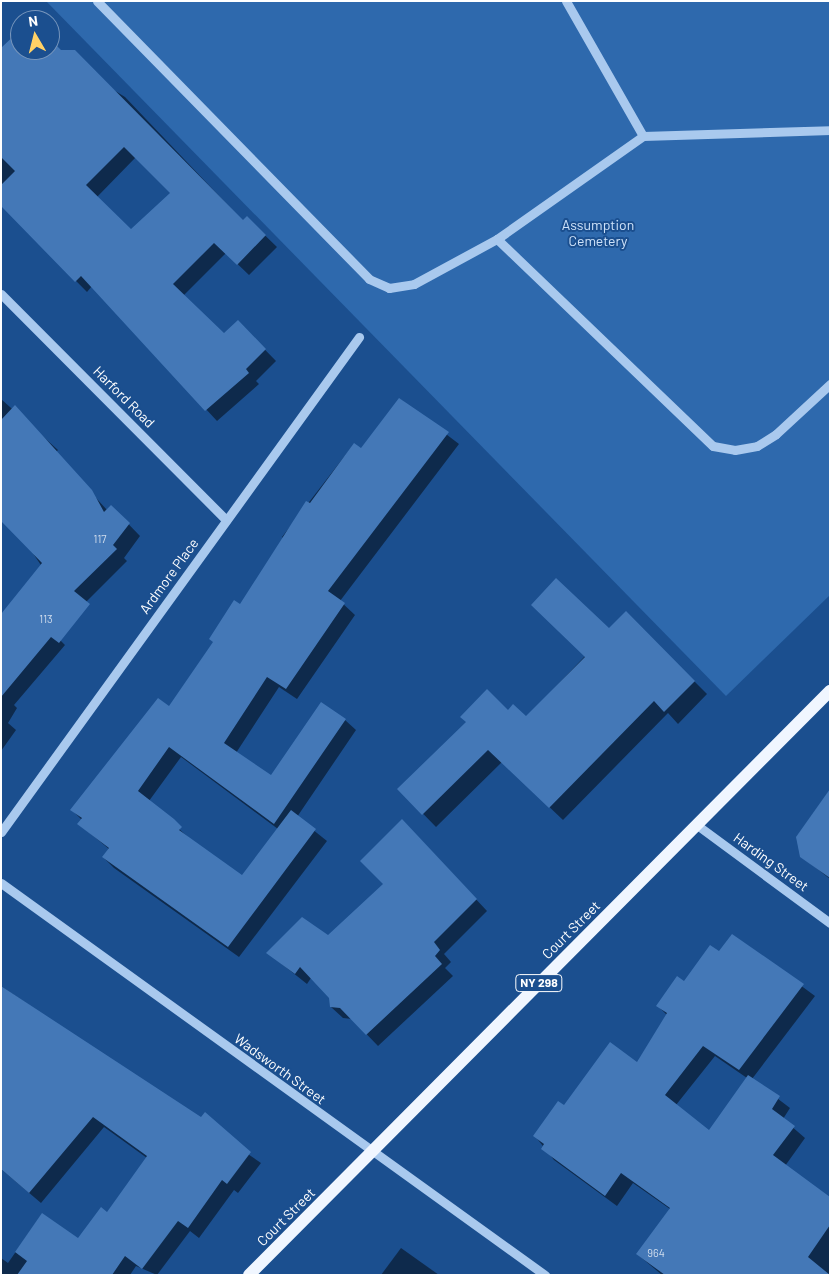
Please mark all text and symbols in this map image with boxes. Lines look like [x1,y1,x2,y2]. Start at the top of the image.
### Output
north arrow [10,10,60,60]
text: N [27,12,39,30]
park label: Assumption Cemetery [562,217,634,250]
street label: Harford Road [90,363,158,431]
house number: 117 [94,532,106,546]
street label: Ardmore Place [136,535,202,617]
house number: 113 [39,612,53,626]
street label: Harding Street [730,829,812,895]
street label: Court Street [539,898,603,962]
road number: NY 298 [515,974,563,992]
street label: Wadsworth Street [231,1030,329,1108]
street label: Court Street [254,1185,318,1249]
house number: 964 [647,1246,665,1260]

